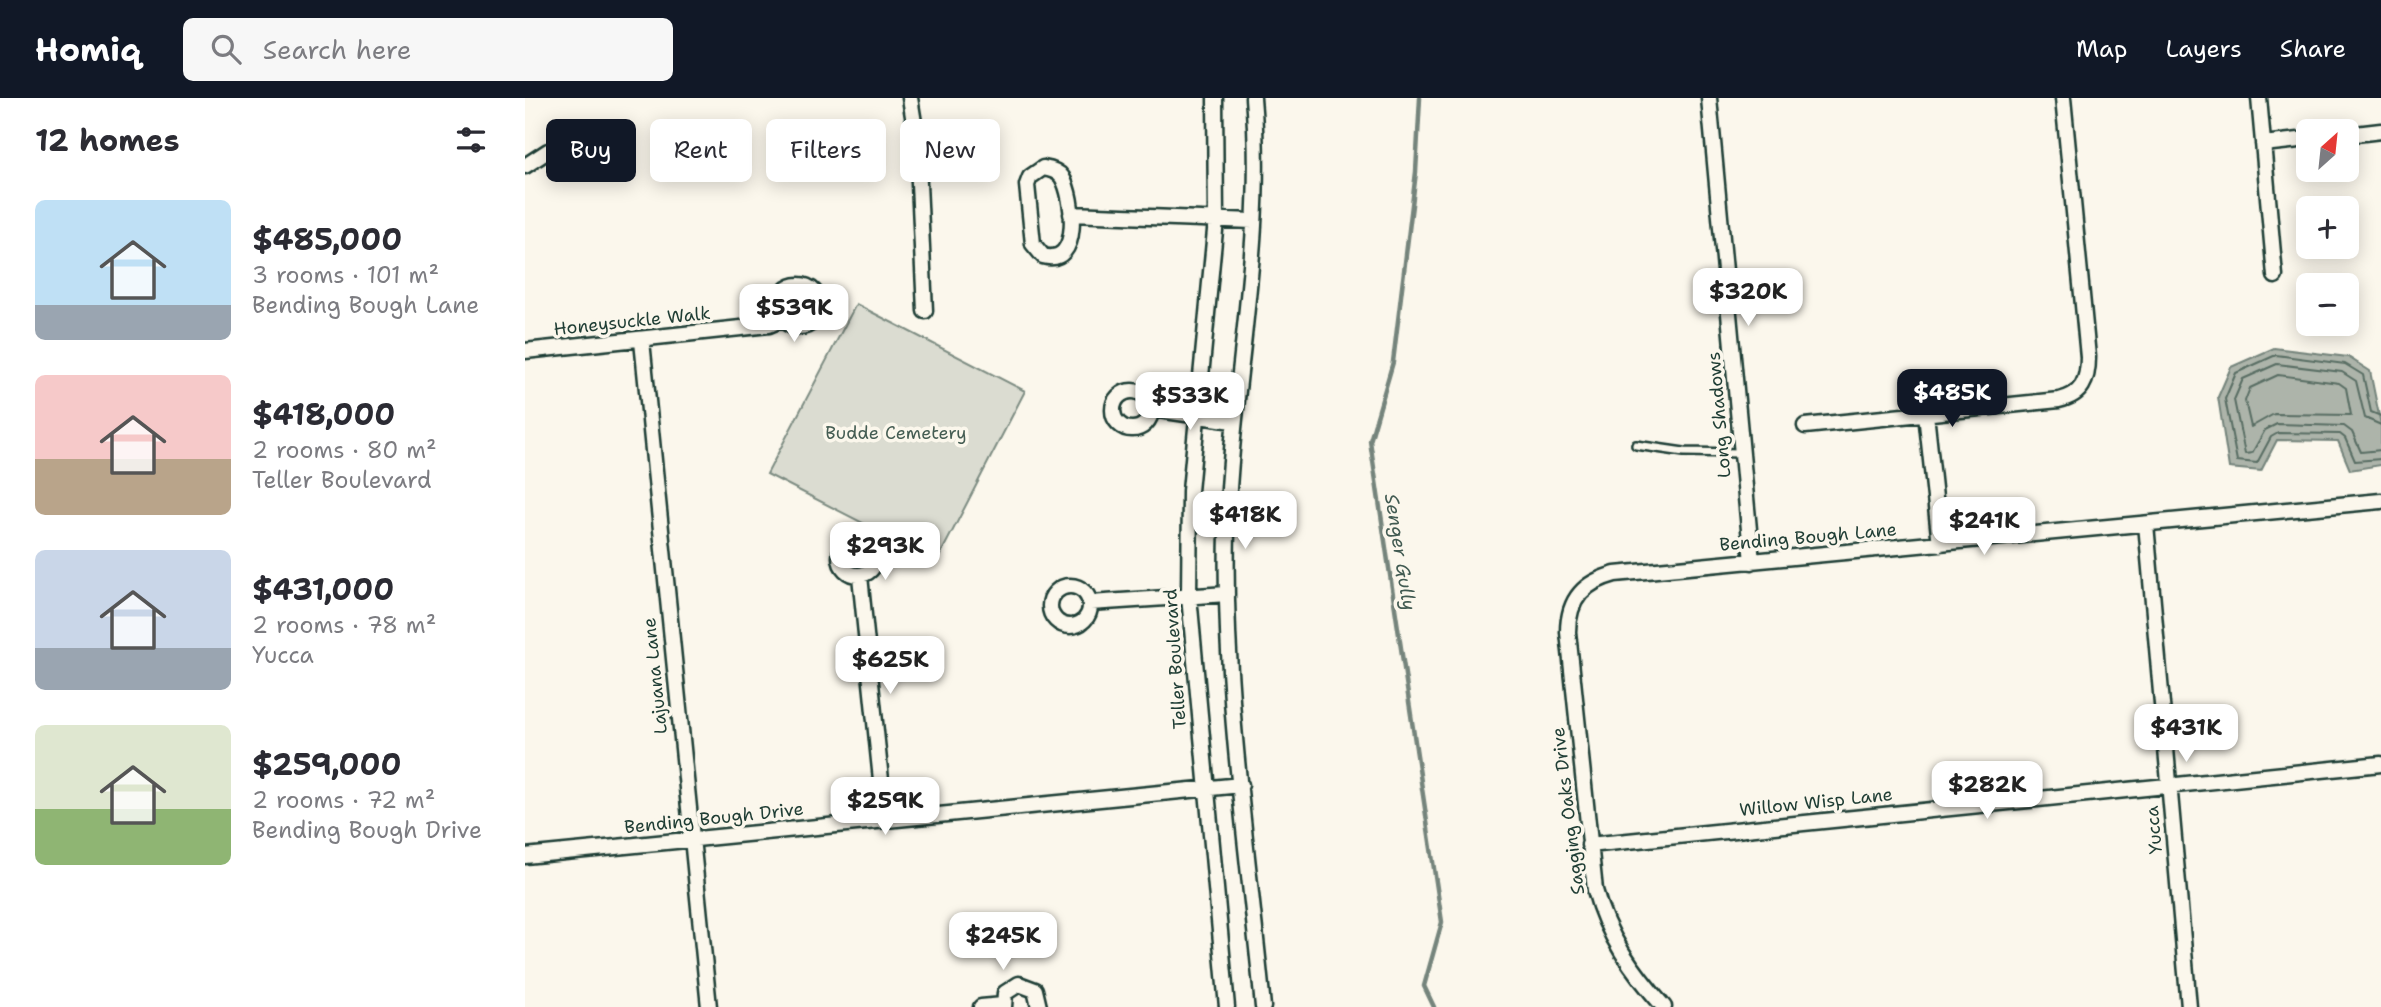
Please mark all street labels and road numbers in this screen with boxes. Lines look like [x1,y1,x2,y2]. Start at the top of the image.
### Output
street label: Honeysuckle Walk [552,301,712,341]
street label: Long Shadows [1702,351,1736,479]
street label: Bending Bough Lane [1718,517,1898,557]
street label: Teller Boulevard [1158,588,1192,730]
street label: Lajuana Lane [637,617,673,735]
street label: Sagging Oaks Drive [1546,726,1590,896]
street label: Willow Wisp Lane [1738,782,1894,822]
street label: Bending Bough Drive [623,797,805,839]
street label: Yucca [2140,805,2168,855]

